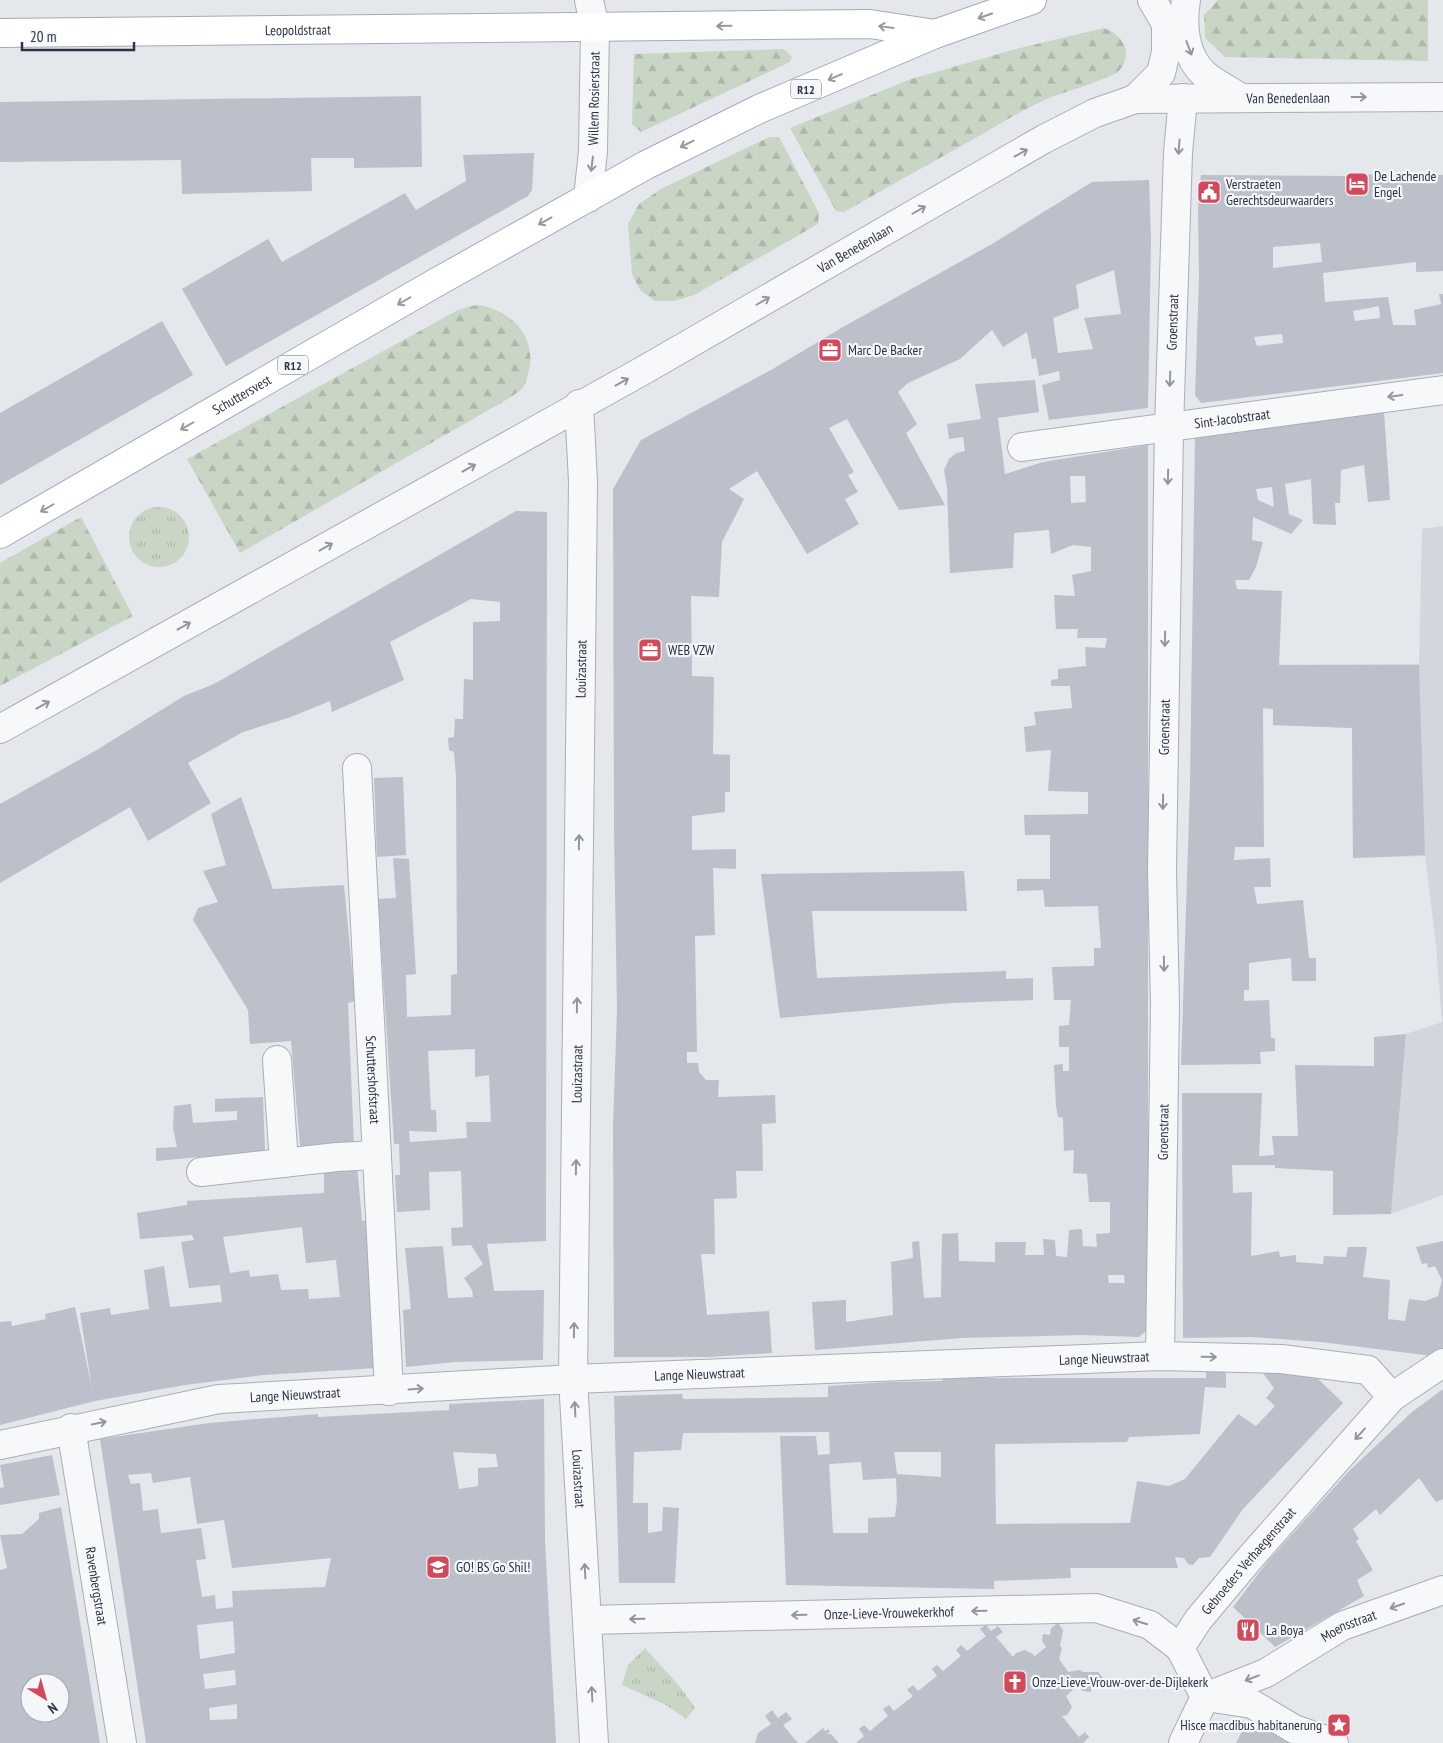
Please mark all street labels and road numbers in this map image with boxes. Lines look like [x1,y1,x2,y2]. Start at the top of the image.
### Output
street label: Leopoldstraat [265,21,331,39]
street label: Willem Rosierstraat [584,51,604,145]
road number: R12 [791,80,821,98]
street label: Van Benedenlaan [1245,89,1330,107]
street label: Van Benedenlaan [813,219,896,277]
street label: Groenstraat [1163,294,1182,351]
road number: R12 [278,356,308,374]
street label: Schuttersvest [209,371,274,419]
street label: Sint-Jacobstraat [1193,405,1271,433]
street label: Louizastraat [571,639,591,698]
street label: Groenstraat [1155,699,1174,755]
street label: Schuttershofstraat [362,1035,384,1124]
street label: Louizastraat [567,1044,587,1103]
street label: Groenstraat [1154,1104,1173,1160]
street label: Lange Nieuwstraat [1059,1347,1150,1369]
street label: Lange Nieuwstraat [654,1363,745,1385]
street label: Lange Nieuwstraat [249,1383,341,1406]
street label: Louizastraat [568,1449,589,1509]
street label: Gebroeders Verhaegenstraat [1197,1503,1300,1618]
street label: Ravenbergstraat [81,1545,112,1627]
street label: Onze-Lieve-Vrouwekerkhof [824,1602,955,1623]
street label: Moensstraat [1317,1605,1379,1646]

